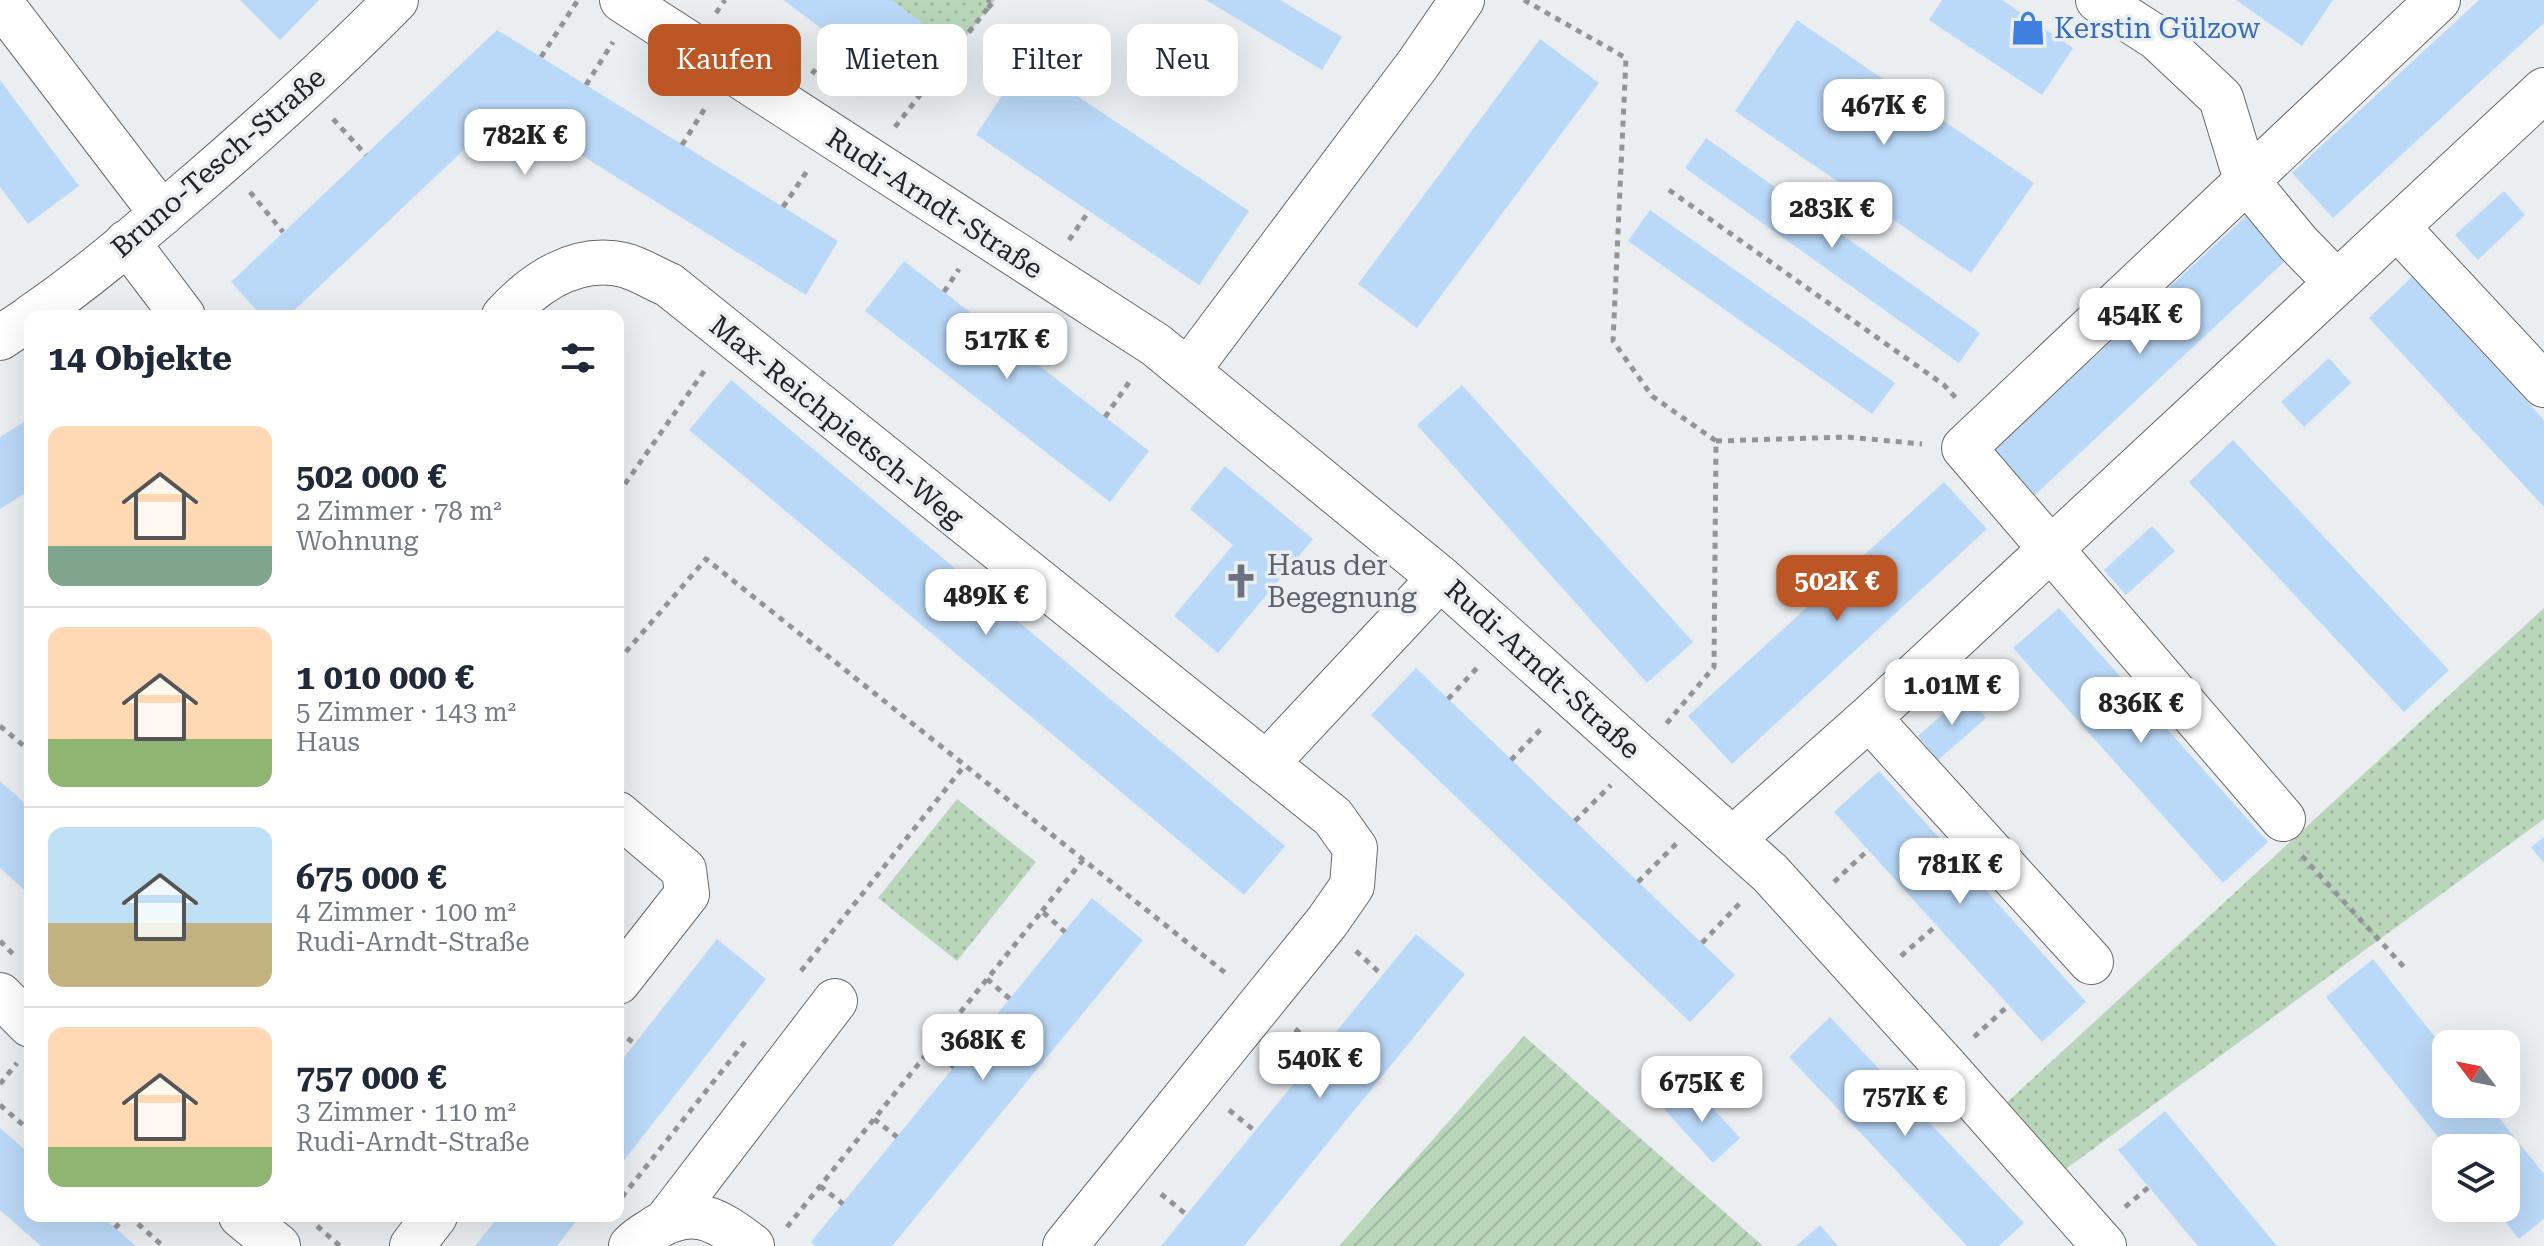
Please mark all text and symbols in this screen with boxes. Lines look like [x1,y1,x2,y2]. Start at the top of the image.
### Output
shop icon: Kerstin Gülzow [2009,9,2047,47]
place label: Kerstin Gülzow [2054,12,2261,45]
chip: Kaufen [648,24,801,96]
chip: Mieten [817,24,967,96]
chip: Filter [983,24,1111,96]
chip: Neu [1127,24,1238,96]
street label: Bruno-Tesch-Straße [105,60,332,264]
pin: 467K € [1819,79,1949,147]
text: 467K € [1841,90,1927,120]
pin: 782K € [460,109,590,177]
text: 782K € [482,120,568,150]
street label: Rudi-Arndt-Straße [820,121,1049,286]
pin: 283K € [1767,182,1897,250]
text: 283K € [1789,193,1875,223]
pin: 454K € [2075,288,2205,356]
text: 454K € [2097,299,2183,329]
street label: Max-Reichpietsch-Weg [703,309,970,534]
pin: 517K € [942,313,1072,381]
text: 517K € [964,324,1050,354]
icon: filters [556,336,600,380]
text: 14 Objekte [48,338,232,378]
text: 502 000 € [296,456,446,496]
icon: home [112,458,208,554]
text: 2 Zimmer · 78 m² [296,496,502,526]
text: Wohnung [296,526,418,556]
place label: Haus der Begegnung [1267,549,1417,614]
pin: 502K € [1772,555,1902,623]
church icon: Haus der Begegnung [1222,562,1260,600]
text: 502K € [1794,566,1880,596]
pin: 489K € [921,569,1051,637]
street label: Rudi-Arndt-Straße [1438,573,1647,766]
text: 489K € [943,580,1029,610]
text: 1 010 000 € [296,657,474,697]
icon: home [112,659,208,755]
pin: 1.01M € [1878,659,2026,727]
text: 1.01M € [1903,670,2001,700]
pin: 836K € [2076,677,2206,745]
text: 836K € [2098,688,2184,718]
text: 5 Zimmer · 143 m² [296,697,516,727]
text: Haus [296,727,360,757]
pin: 781K € [1895,838,2025,906]
text: 781K € [1917,849,2003,879]
text: 675 000 € [296,857,446,897]
icon: home [112,859,208,955]
text: 4 Zimmer · 100 m² [296,897,516,927]
text: Rudi-Arndt-Straße [296,927,529,957]
pin: 368K € [918,1014,1048,1082]
text: 368K € [940,1025,1026,1055]
north arrow [2432,1030,2520,1118]
map controls [2432,1030,2520,1222]
pin: 540K € [1255,1032,1385,1100]
text: 540K € [1277,1043,1363,1073]
pin: 675K € [1637,1056,1767,1124]
text: 757 000 € [296,1057,446,1097]
icon: home [112,1059,208,1155]
text: 675K € [1659,1067,1745,1097]
pin: 757K € [1840,1070,1970,1138]
text: 757K € [1862,1081,1948,1111]
text: 3 Zimmer · 110 m² [296,1097,516,1127]
text: Rudi-Arndt-Straße [296,1127,529,1157]
button: layers [2432,1134,2520,1222]

